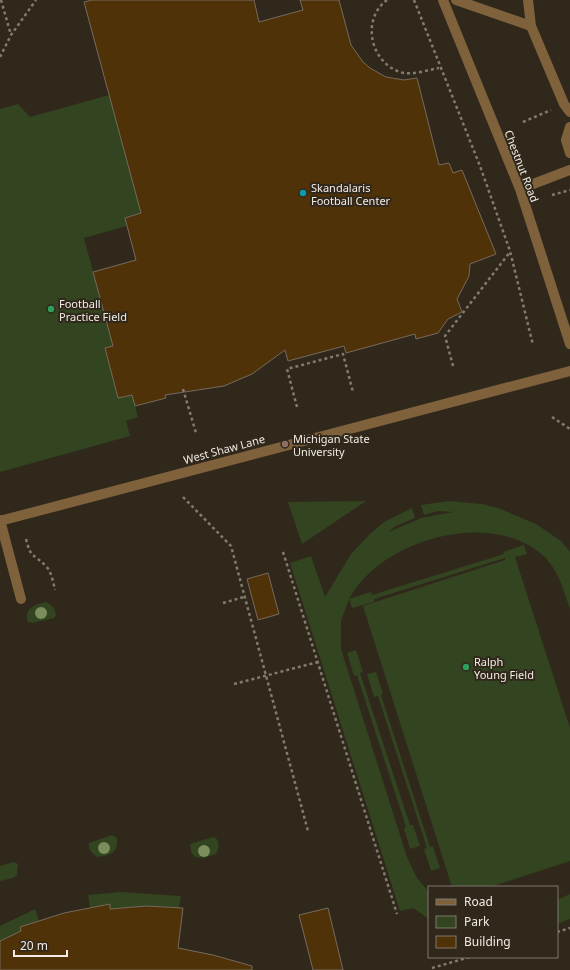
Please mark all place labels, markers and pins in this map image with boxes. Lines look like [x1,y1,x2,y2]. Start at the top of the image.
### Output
place label: Skandalaris Football Center [311,180,391,208]
marker: Skandalaris Football Center [298,188,308,198]
place label: Football Practice Field [59,296,127,324]
marker: Football Practice Field [46,304,56,314]
place label: Michigan State University [293,431,370,459]
marker: Michigan State University [280,439,290,449]
place label: Ralph Young Field [474,654,534,682]
marker: Ralph Young Field [461,662,471,672]

